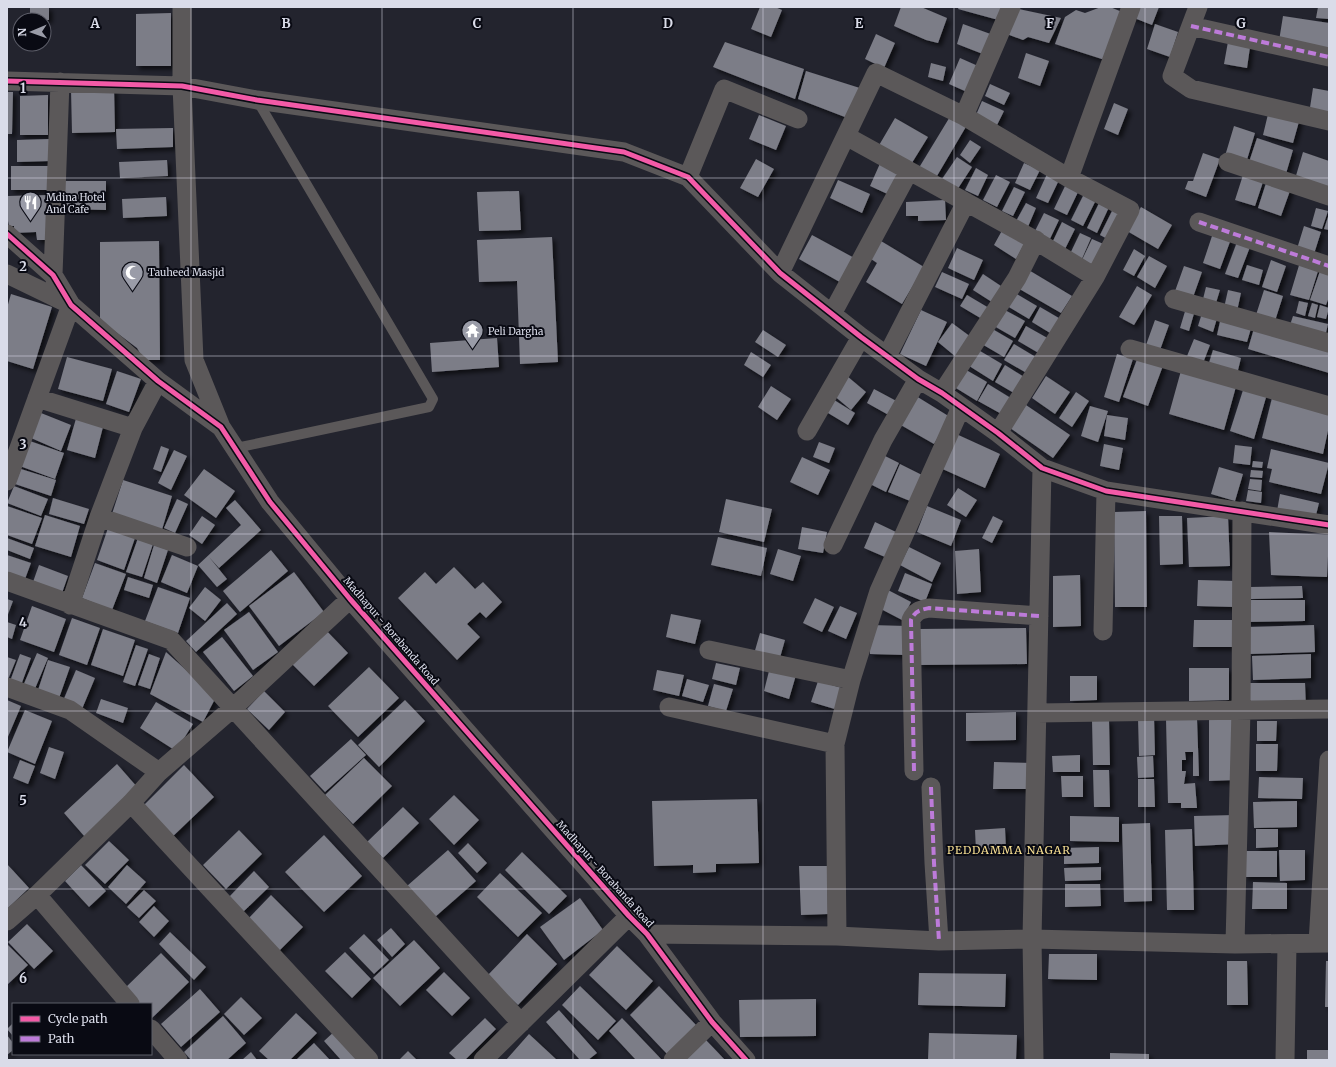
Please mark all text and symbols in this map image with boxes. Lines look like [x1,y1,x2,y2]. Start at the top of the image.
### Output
north arrow [12,12,52,52]
text: A [89,15,100,32]
text: B [281,15,291,32]
text: C [473,15,482,32]
text: D [663,15,673,32]
text: E [855,15,864,32]
text: F [1046,15,1054,32]
text: G [1236,15,1246,32]
text: N [15,27,29,37]
text: 1 [20,80,26,97]
restaurant icon: Mdina Hotel And Cafe [17,190,43,223]
place label: Mdina Hotel And Cafe [45,191,105,216]
text: 2 [19,258,27,275]
mosque icon: Tauheed Masjid [120,259,146,292]
place label: Tauheed Masjid [148,266,224,279]
temple icon: Peli Dargha [460,318,486,351]
place label: Peli Dargha [488,325,544,338]
text: 3 [19,436,27,453]
street label: Madhapur - Borabanda Road [340,574,442,688]
text: 4 [19,614,28,631]
text: 5 [19,792,27,809]
street label: Madhapur - Borabanda Road [554,818,656,930]
district label: PEDDAMMA NAGAR [947,843,1071,857]
text: 6 [19,970,27,987]
legend [12,1003,152,1055]
text: Cycle path [48,1011,108,1026]
text: Path [48,1031,74,1046]

